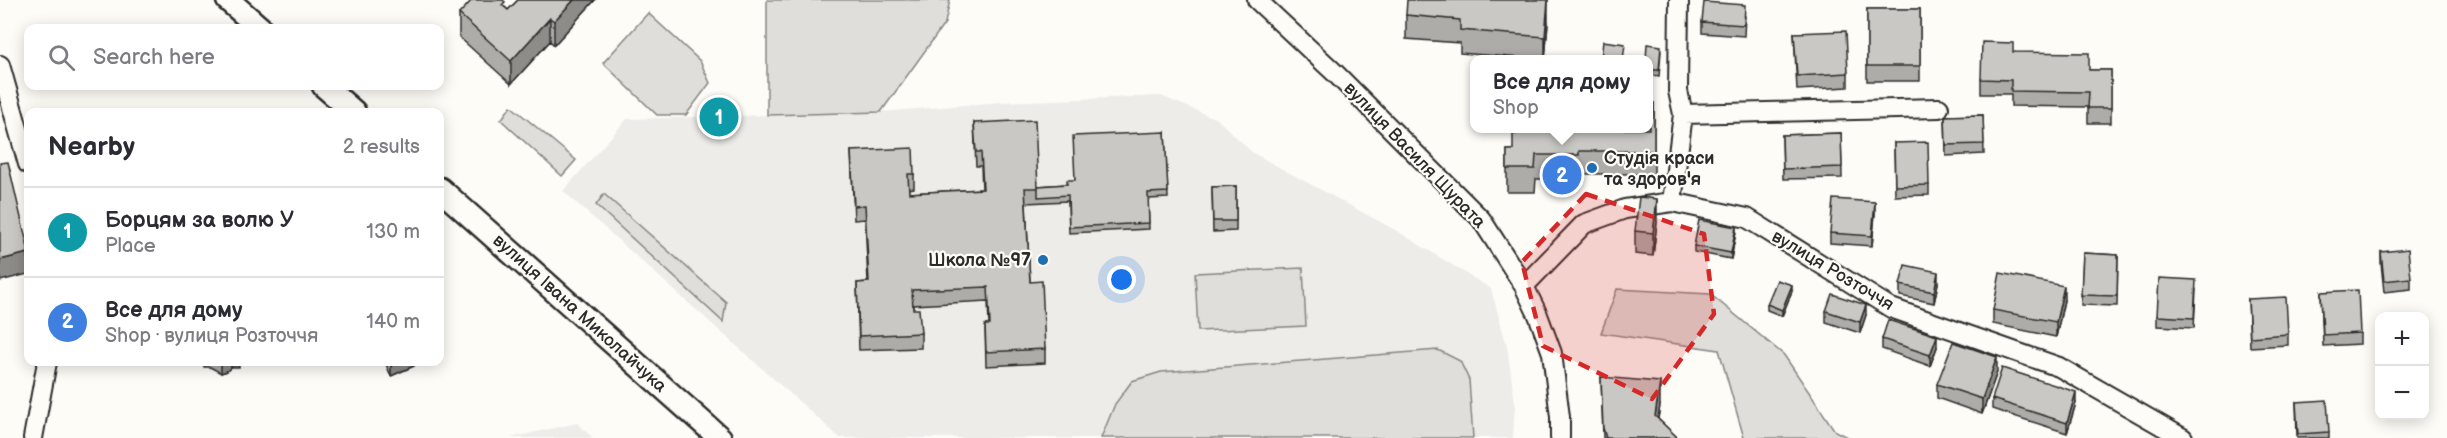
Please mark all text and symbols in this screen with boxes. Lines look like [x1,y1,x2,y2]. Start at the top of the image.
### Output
search box [24,24,444,90]
icon: search [45,41,78,74]
text: Search here [93,44,215,71]
popup [1470,55,1653,133]
text: Все для дому [1493,69,1630,96]
street label: вулиця Василя Щурата [1339,78,1490,233]
pin: 1 [700,94,738,140]
text: Shop [1493,96,1539,120]
text: Nearby [48,132,135,163]
text: 2 results [343,135,420,159]
place label: Студія краси та здоров'я [1604,148,1714,190]
pin: 2 [1542,152,1582,198]
marker: Студія краси та здоров'я [1585,161,1599,175]
text: Борцям за волю У [105,207,294,234]
text: 1 [63,220,72,244]
text: 130 m [366,220,420,244]
street label: вулиця Розточчя [1768,226,1898,315]
street label: вулиця Івана Миколайчука [488,230,671,397]
text: Place [105,234,156,258]
place label: Школа №97 [928,250,1031,271]
marker: Школа №97 [1036,253,1050,267]
your location [1107,265,1136,294]
text: Все для дому [105,297,243,324]
text: 2 [62,310,73,334]
text: 140 m [366,310,420,334]
map controls [2375,312,2429,420]
button: + [2375,312,2429,366]
text: Shop · вулиця Розточчя [105,324,318,348]
button: − [2375,366,2429,420]

